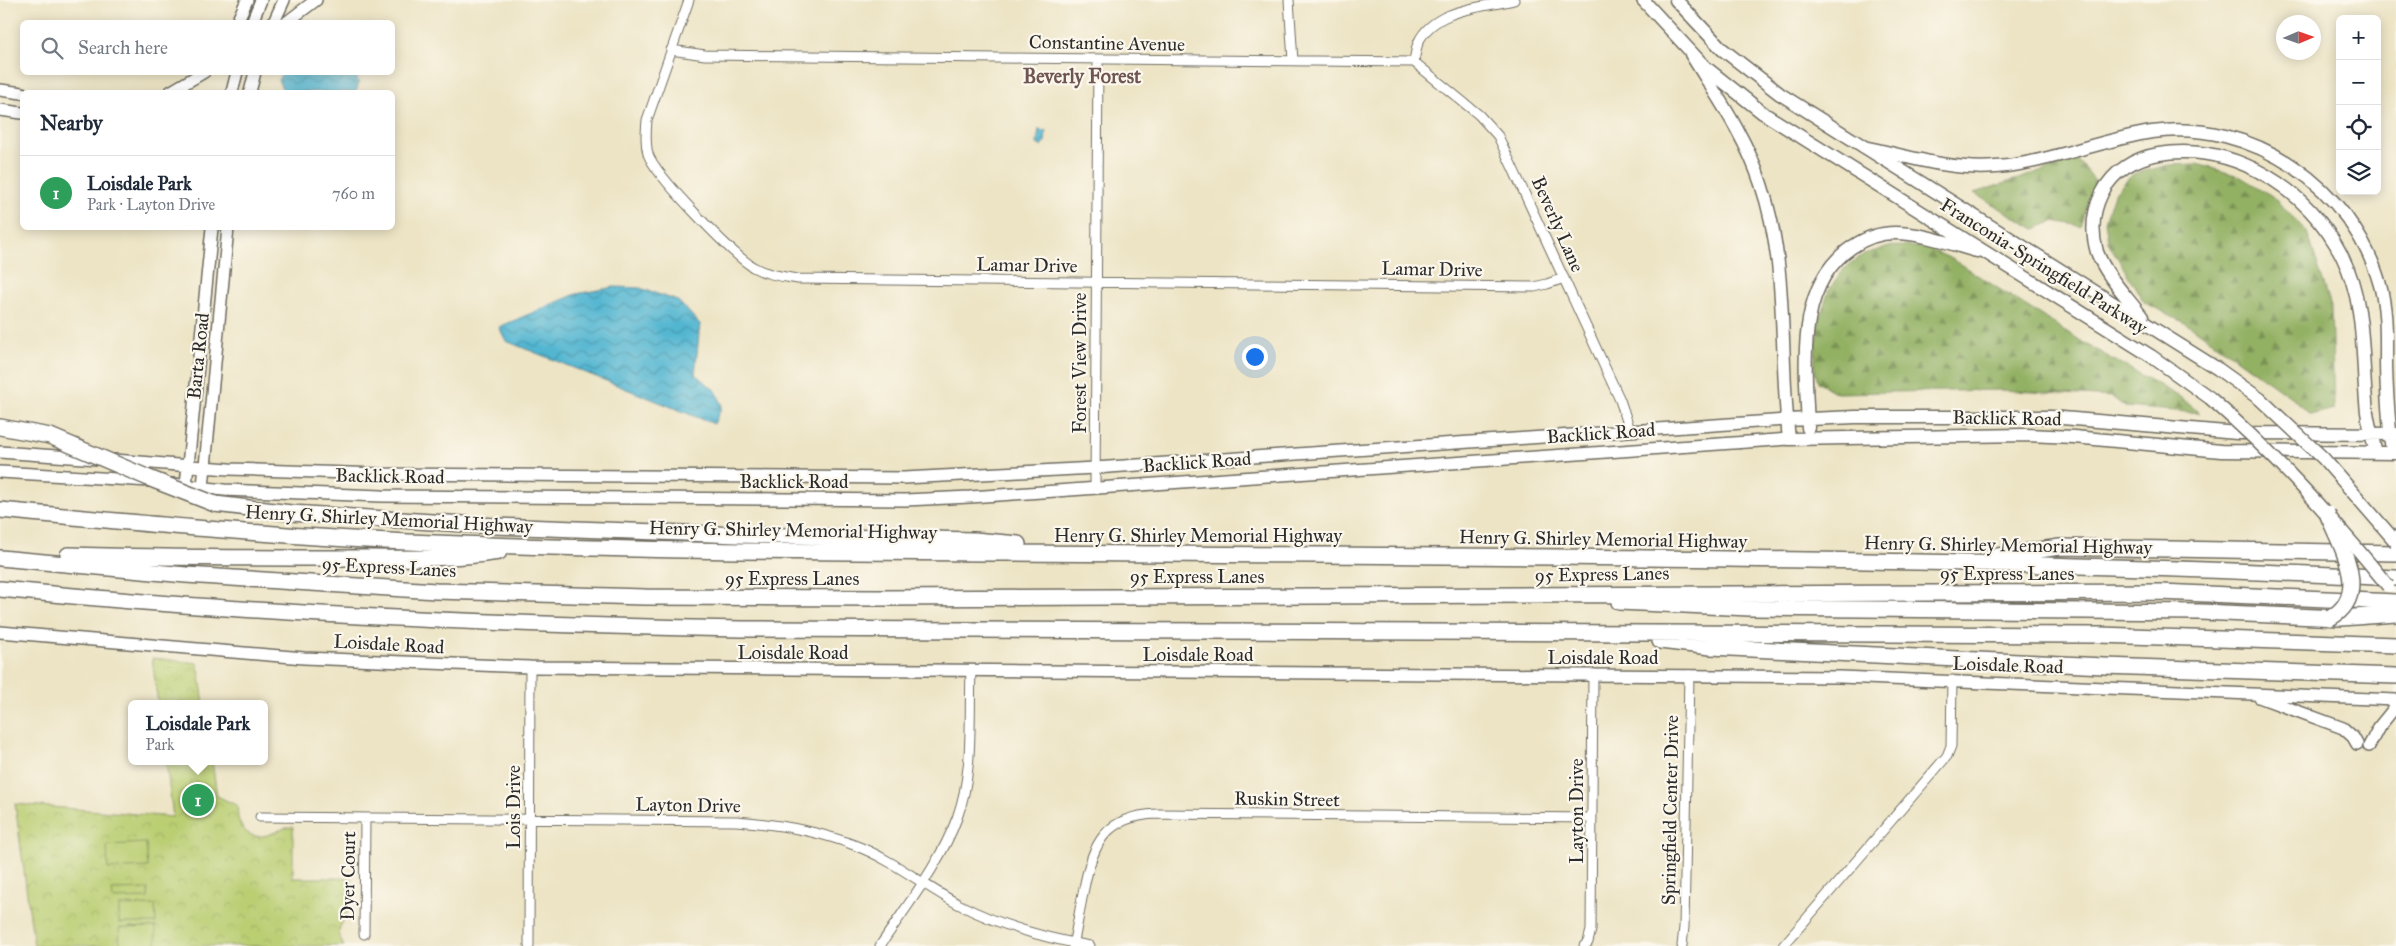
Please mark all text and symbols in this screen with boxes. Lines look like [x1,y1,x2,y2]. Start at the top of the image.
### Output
north arrow [2276,15,2321,60]
map controls [2336,15,2381,195]
button: + [2336,15,2381,60]
search box [20,20,395,75]
street label: Constantine Avenue [1029,30,1185,56]
icon: search [38,34,66,62]
text: Search here [78,36,168,59]
button: − [2336,60,2381,105]
district label: Beverly Forest [1023,64,1142,89]
button: locate [2336,105,2381,150]
text: Nearby [40,110,103,136]
button: layers [2336,150,2381,195]
text: Loisdale Park [87,172,192,195]
street label: Beverly Lane [1527,173,1589,275]
text: 1 [53,184,59,203]
text: 760 m [332,184,375,203]
street label: Franconia-Springfield Parkway [1936,193,2153,341]
text: Park · Layton Drive [87,195,215,214]
street label: Lamar Drive [976,253,1078,277]
street label: Lamar Drive [1381,257,1483,281]
street label: Forest View Drive [1068,292,1091,434]
street label: Barta Road [182,311,214,400]
your location [1242,344,1268,370]
street label: Backlick Road [1952,406,2062,430]
street label: Backlick Road [1546,418,1657,448]
street label: Backlick Road [1142,447,1253,477]
street label: Backlick Road [335,464,445,488]
street label: Backlick Road [739,470,849,493]
street label: Henry G. Shirley Memorial Highway [244,500,535,539]
street label: Henry G. Shirley Memorial Highway [649,516,938,545]
street label: Henry G. Shirley Memorial Highway [1054,524,1343,548]
street label: Henry G. Shirley Memorial Highway [1459,525,1748,554]
street label: Henry G. Shirley Memorial Highway [1864,531,2153,560]
street label: 95 Express Lanes [321,552,457,582]
street label: 95 Express Lanes [1534,561,1670,587]
street label: 95 Express Lanes [1940,562,2074,585]
street label: 95 Express Lanes [1130,565,1264,588]
street label: 95 Express Lanes [725,567,859,590]
street label: Loisdale Road [333,630,446,658]
street label: Loisdale Road [737,641,849,664]
street label: Loisdale Road [1142,643,1254,666]
street label: Loisdale Road [1547,646,1659,669]
street label: Loisdale Road [1952,652,2064,678]
popup [128,700,268,765]
text: Loisdale Park [146,712,250,735]
street label: Springfield Center Drive [1657,715,1684,905]
text: Park [146,735,174,754]
street label: Layton Drive [1565,758,1588,864]
street label: Lois Drive [502,765,525,849]
pin: 1 [182,781,214,819]
street label: Ruskin Street [1234,787,1340,811]
street label: Layton Drive [635,793,741,817]
street label: Dyer Court [336,831,360,921]

